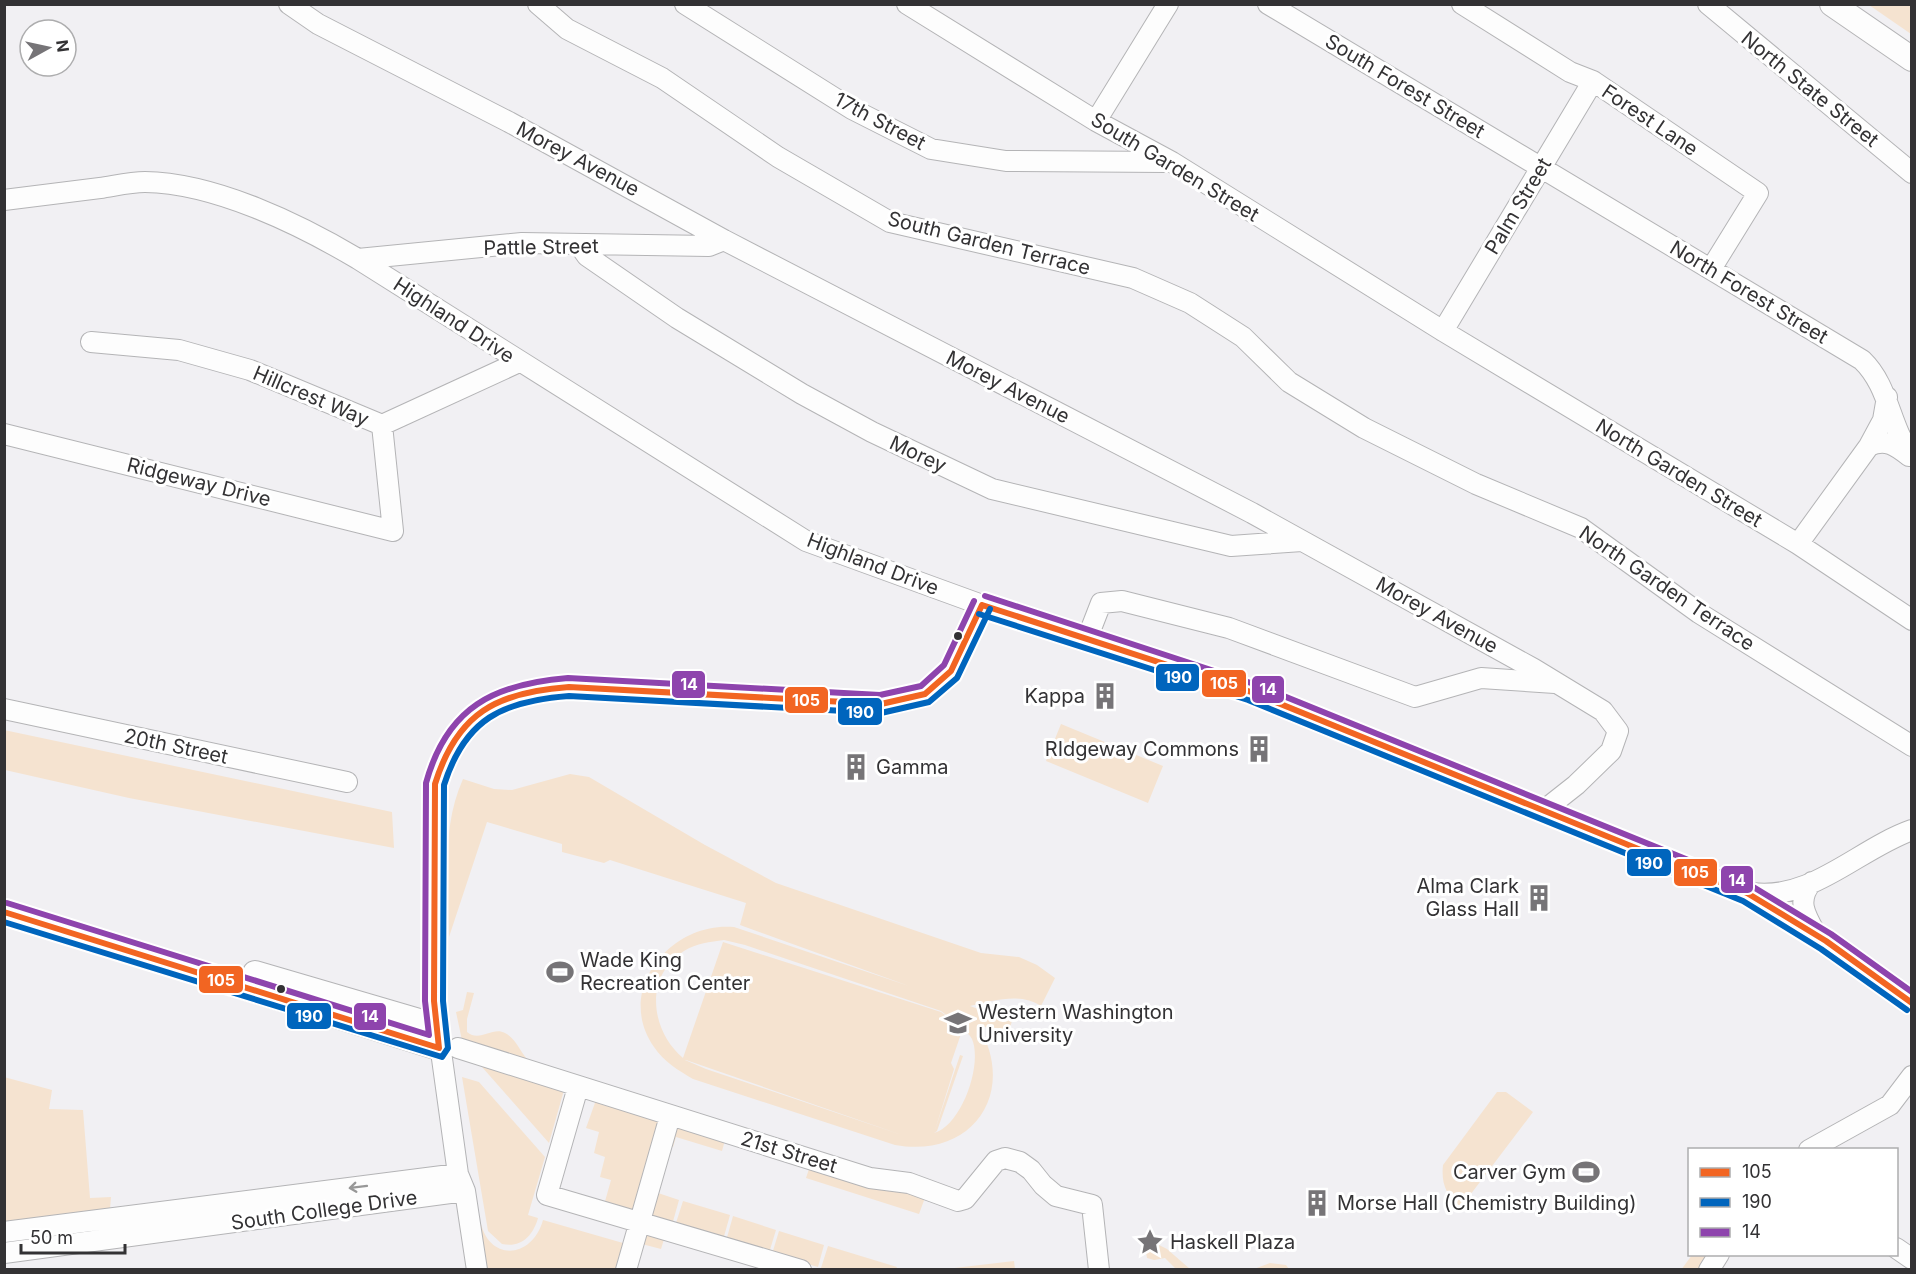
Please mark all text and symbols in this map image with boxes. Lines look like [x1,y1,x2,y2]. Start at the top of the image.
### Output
north arrow [18,18,78,78]
street label: North State Street [1737,26,1884,152]
street label: South Forest Street [1321,29,1489,143]
text: N [52,38,74,53]
street label: Forest Lane [1597,79,1703,161]
street label: 17th Street [830,87,930,155]
street label: South Garden Street [1087,107,1264,227]
street label: Morey Avenue [512,117,644,201]
street label: Palm Street [1480,153,1556,259]
street label: South Garden Terrace [885,206,1093,280]
street label: Pattle Street [483,234,599,260]
street label: North Forest Street [1666,235,1833,349]
street label: Highland Drive [389,272,519,368]
street label: Morey Avenue [942,346,1074,428]
street label: Hillcrest Way [250,361,372,431]
street label: North Garden Street [1591,414,1767,532]
street label: Morey [886,430,950,478]
street label: Ridgeway Drive [125,453,273,511]
street label: North Garden Terrace [1575,520,1759,656]
street label: Highland Drive [804,528,942,600]
street label: Morey Avenue [1372,572,1502,658]
unlabelled marker [952,630,964,642]
line badge: 190 [1155,663,1200,692]
text: 190 [1164,667,1192,687]
line badge: 105 [1201,669,1247,698]
line badge: 14 [671,670,706,699]
text: 105 [1210,673,1238,693]
text: 14 [680,674,698,694]
line badge: 14 [1251,675,1285,704]
text: 14 [1259,679,1277,699]
building icon: Kappa [1090,681,1120,711]
place label: Kappa [1024,684,1085,708]
line badge: 105 [784,686,829,714]
text: 105 [792,690,820,710]
line badge: 190 [837,697,883,726]
text: 190 [846,702,874,722]
street label: 20th Street [122,723,231,769]
building icon: RIdgeway Commons [1244,734,1274,764]
place label: RIdgeway Commons [1045,737,1239,761]
building icon: Gamma [841,752,871,782]
place label: Gamma [876,755,948,779]
line badge: 190 [1626,848,1672,877]
text: 190 [1635,853,1663,873]
line badge: 105 [1673,858,1718,887]
text: 105 [1681,862,1709,882]
line badge: 14 [1720,865,1754,894]
text: 14 [1728,870,1746,890]
place label: Alma Clark Glass Hall [1416,874,1519,921]
building icon: Alma Clark Glass Hall [1524,883,1554,913]
place label: Wade King Recreation Center [580,948,751,995]
sports icon: Wade King Recreation Center [545,957,575,987]
line badge: 105 [198,965,244,994]
text: 105 [207,970,235,990]
unlabelled marker [275,983,287,995]
place label: Western Washington University [978,1000,1174,1047]
line badge: 190 [286,1002,332,1030]
line badge: 14 [353,1002,387,1031]
text: 190 [295,1006,323,1026]
text: 14 [361,1006,379,1026]
school or university icon: Western Washington University [943,1008,973,1038]
street label: 21st Street [738,1126,841,1178]
legend [1688,1148,1898,1256]
sports icon: Carver Gym [1571,1157,1601,1187]
place label: Carver Gym [1453,1160,1566,1184]
text: 105 [1742,1161,1772,1182]
one-way arrow [348,1182,368,1193]
street label: South College Drive [229,1185,419,1235]
building icon: Morse Hall (Chemistry Building) [1302,1188,1332,1218]
place label: Morse Hall (Chemistry Building) [1337,1191,1636,1215]
text: 190 [1742,1191,1772,1212]
scale bar [21,1217,124,1255]
text: 14 [1742,1221,1761,1242]
text: 50 m [30,1227,73,1248]
place icon: Haskell Plaza [1135,1227,1165,1257]
place label: Haskell Plaza [1170,1230,1295,1254]

